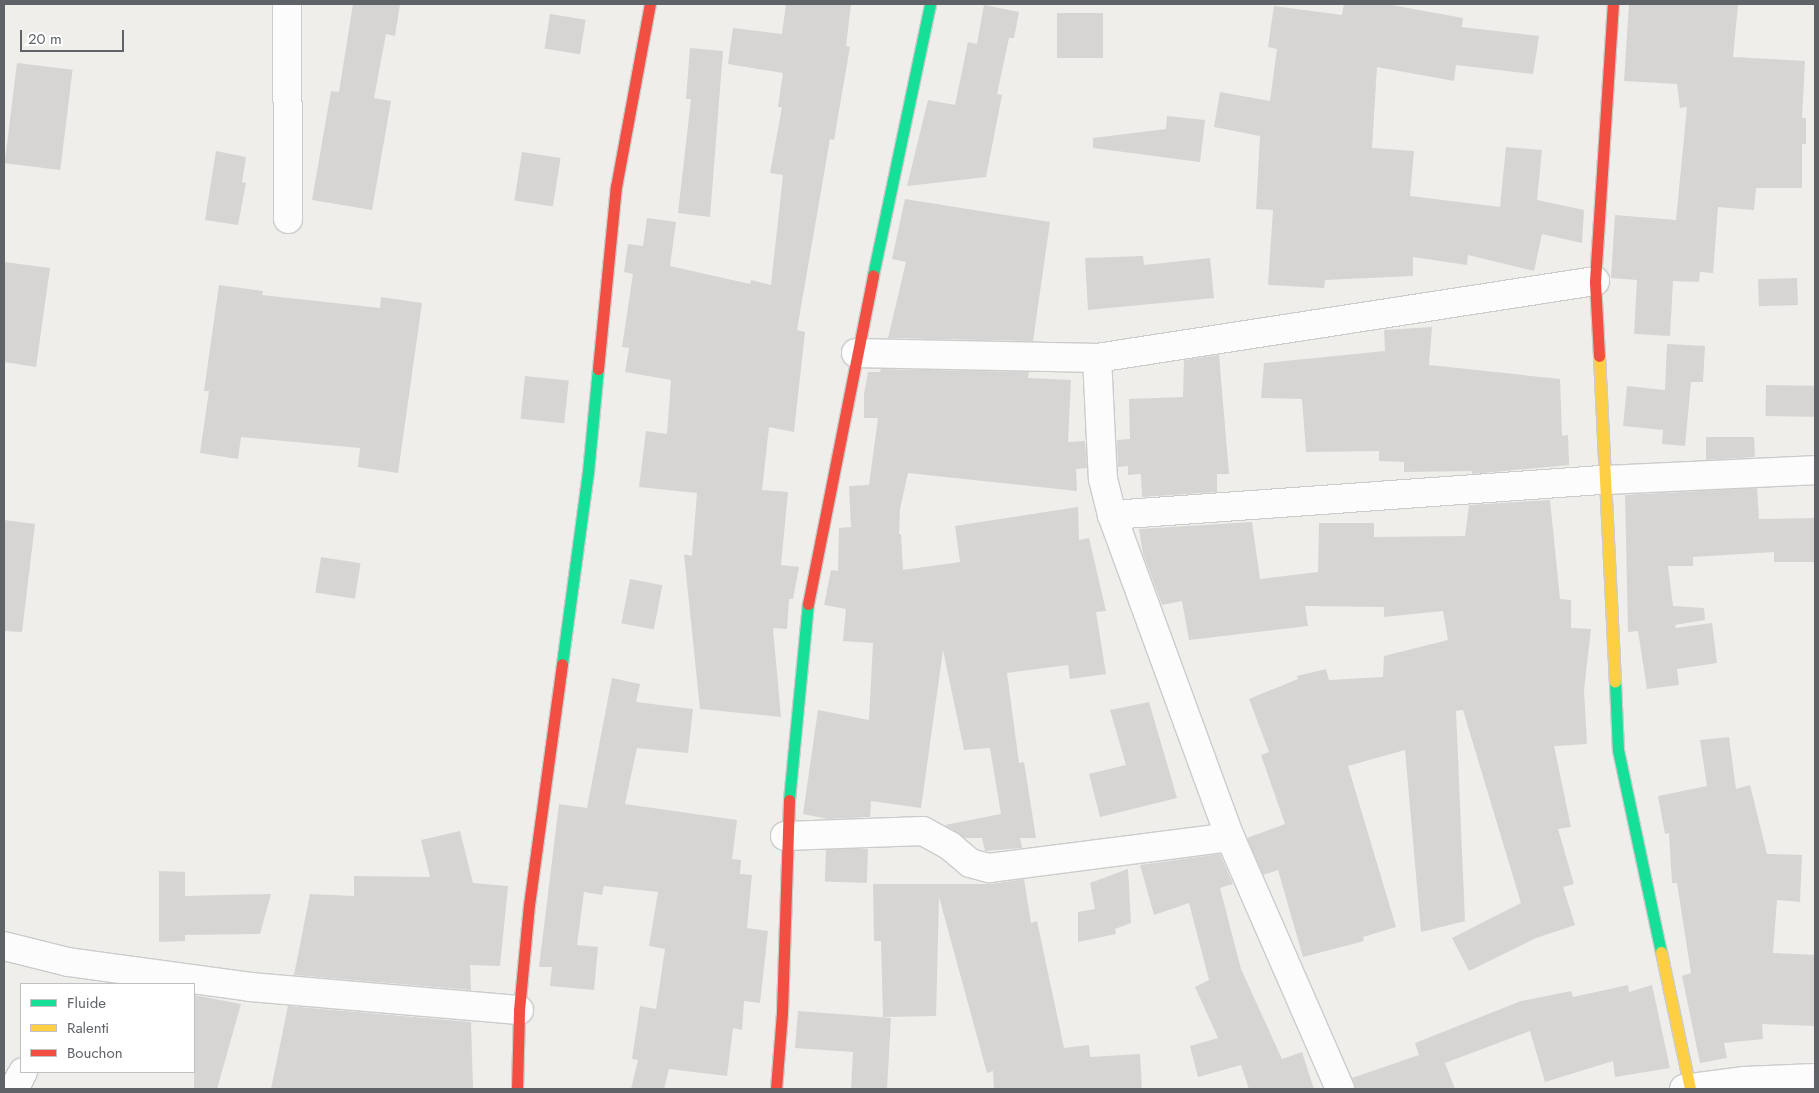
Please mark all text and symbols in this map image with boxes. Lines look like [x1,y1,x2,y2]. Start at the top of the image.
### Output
scale bar [22,20,126,52]
text: 20 m [28,28,62,50]
legend [20,983,195,1073]
text: Fluide [67,992,106,1014]
text: Ralenti [67,1017,109,1039]
text: Bouchon [67,1042,123,1064]

